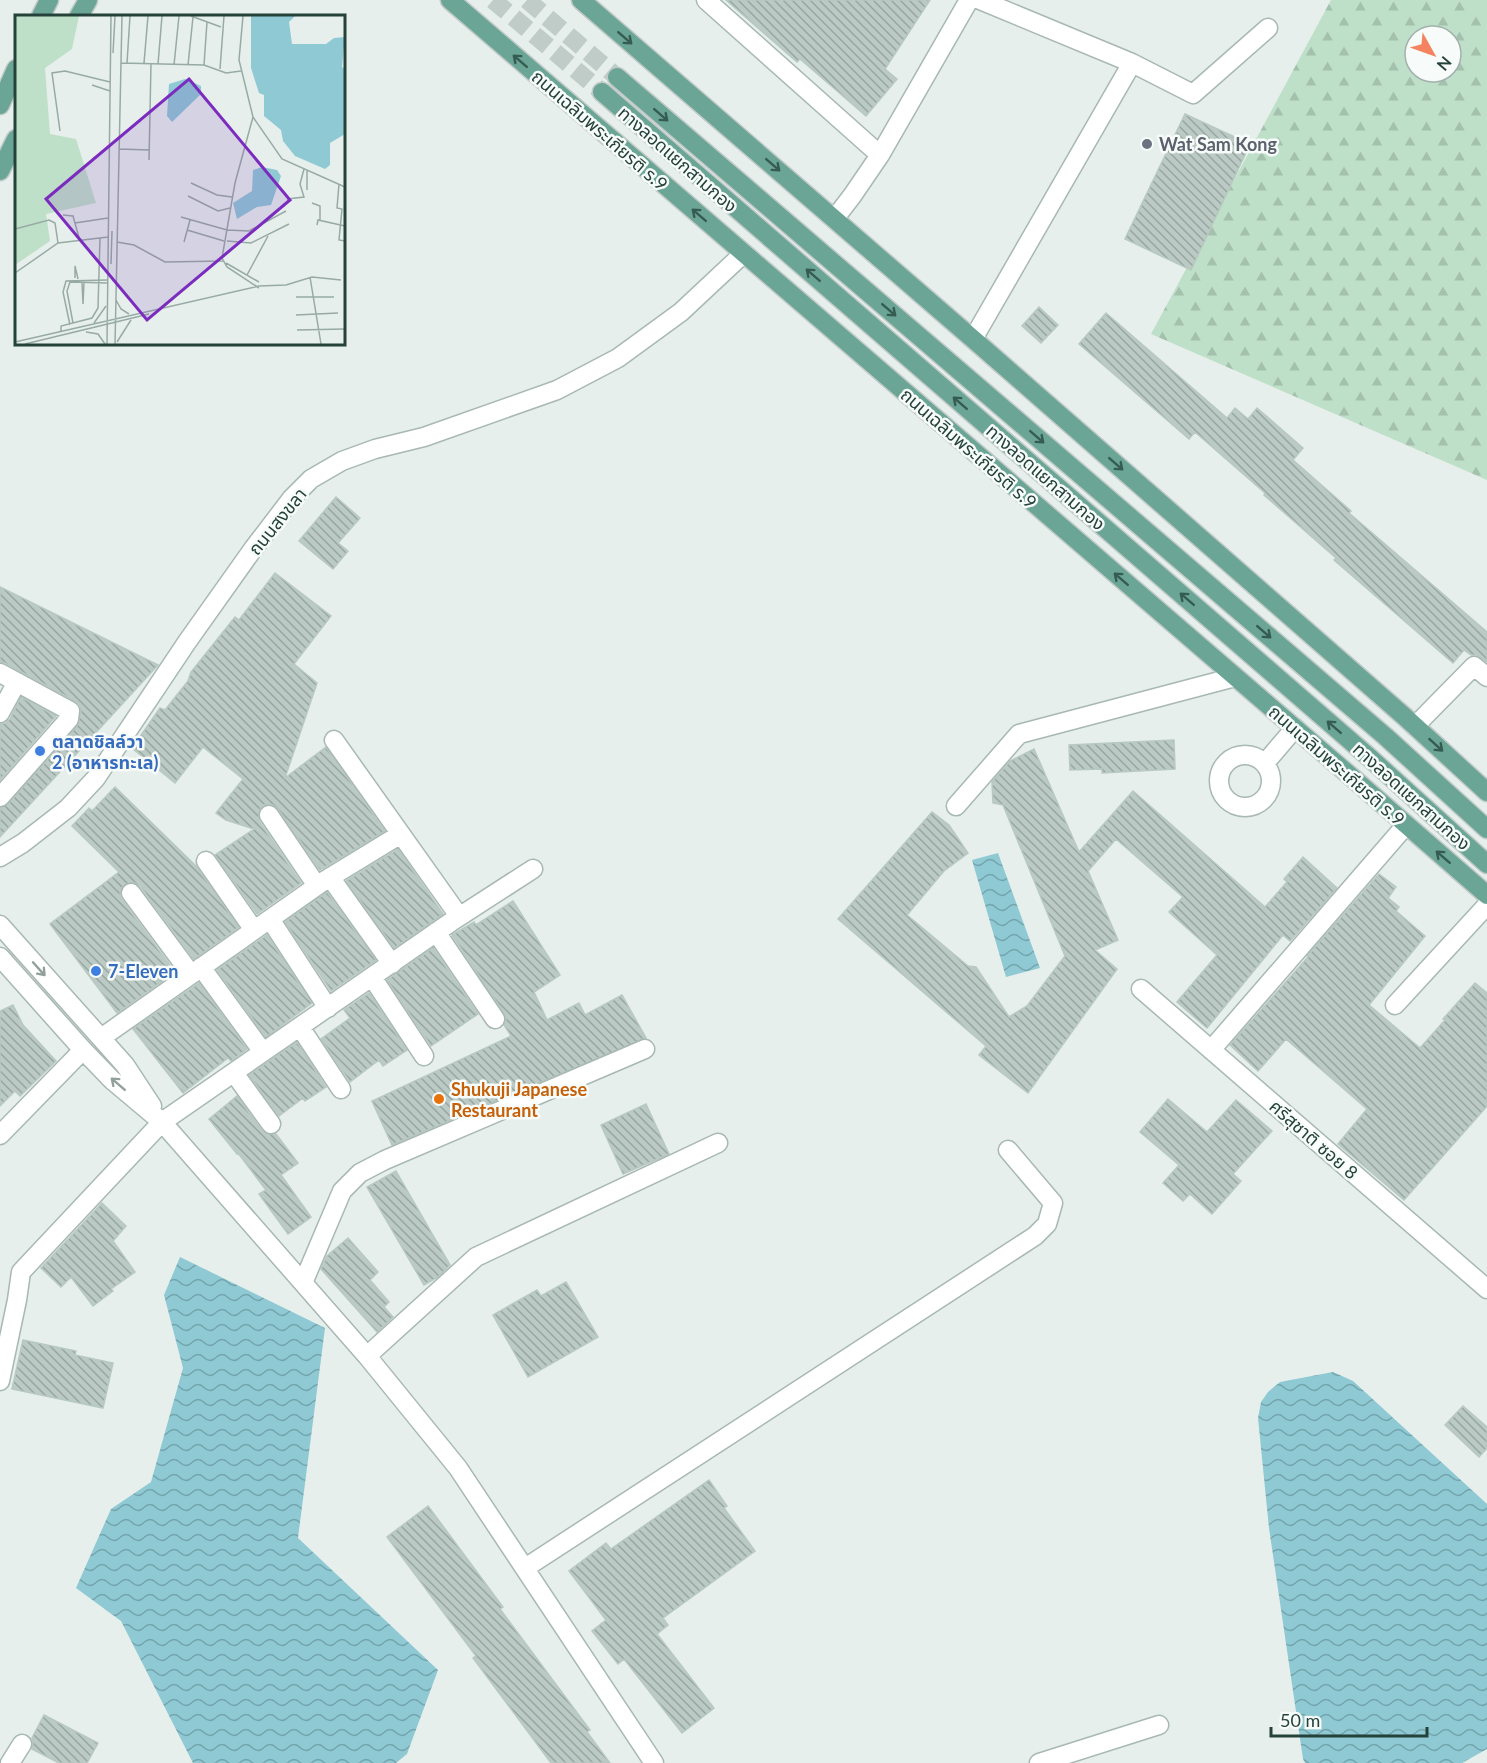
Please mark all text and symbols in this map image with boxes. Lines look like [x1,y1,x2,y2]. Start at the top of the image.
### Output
inset map [15,15,345,345]
north arrow [1403,24,1463,84]
one-way arrow [617,31,632,45]
text: N [1434,53,1456,75]
one-way arrow [512,54,528,67]
street label: ถนนเฉลิมพระเกียรติ ร.9 [528,65,672,195]
street label: ทางลอดแยกสามกอง [614,101,742,217]
one-way arrow [653,108,669,121]
place label: Wat Sam Kong [1159,133,1277,155]
marker: Wat Sam Kong [1140,137,1154,151]
one-way arrow [765,158,780,172]
one-way arrow [691,209,707,222]
one-way arrow [805,268,820,282]
one-way arrow [881,303,896,317]
street label: ถนนเฉลิมพระเกียรติ ร.9 [897,383,1041,513]
one-way arrow [953,396,968,410]
street label: ทางลอดแยกสามกอง [982,419,1110,535]
one-way arrow [1029,430,1044,444]
one-way arrow [1108,457,1123,471]
street label: ถนนสงขลา [243,483,311,559]
one-way arrow [1113,572,1129,585]
one-way arrow [1180,592,1195,606]
one-way arrow [1256,626,1272,639]
street label: ถนนเฉลิมพระเกียรติ ร.9 [1265,700,1409,830]
one-way arrow [1327,720,1342,734]
place label: ตลาดชิลล์วา 2 (อาหารทะเล) [52,730,158,773]
street label: ทางลอดแยกสามกอง [1349,738,1475,854]
one-way arrow [1428,738,1443,752]
marker: ตลาดชิลล์วา 2 (อาหารทะเล) [33,744,47,758]
one-way arrow [1436,850,1451,864]
place label: 7-Eleven [108,960,178,982]
one-way arrow [32,961,46,976]
marker: 7-Eleven [89,964,103,978]
one-way arrow [110,1078,126,1091]
place label: Shukuji Japanese Restaurant [451,1078,587,1121]
marker: Shukuji Japanese Restaurant [432,1092,446,1106]
street label: ศรีสุชาติ ซอย 8 [1265,1095,1363,1184]
scale bar [1271,1700,1427,1738]
text: 50 m [1280,1709,1320,1731]

